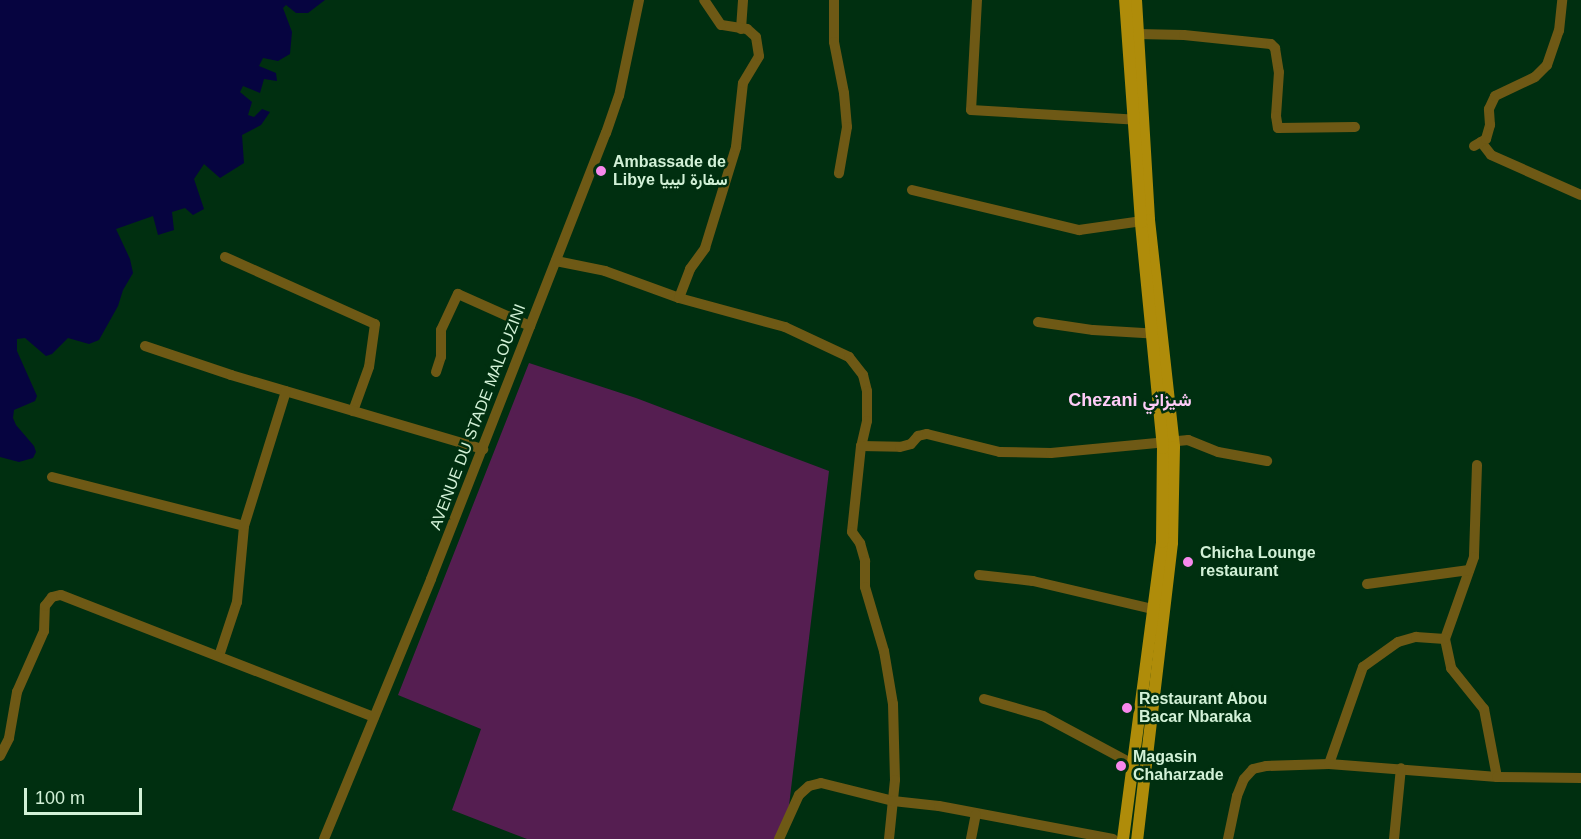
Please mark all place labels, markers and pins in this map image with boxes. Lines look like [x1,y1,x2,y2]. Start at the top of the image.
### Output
place label: Ambassade de Libye سفارة ليبيا [613,152,728,190]
marker: Ambassade de Libye سفارة ليبيا [594,164,608,178]
place label: Chicha Lounge restaurant [1200,543,1316,581]
marker: Chicha Lounge restaurant [1181,555,1195,569]
place label: Restaurant Abou Bacar Nbaraka [1139,689,1268,727]
marker: Restaurant Abou Bacar Nbaraka [1120,701,1134,715]
place label: Magasin Chaharzade [1133,747,1224,785]
marker: Magasin Chaharzade [1114,759,1128,773]

